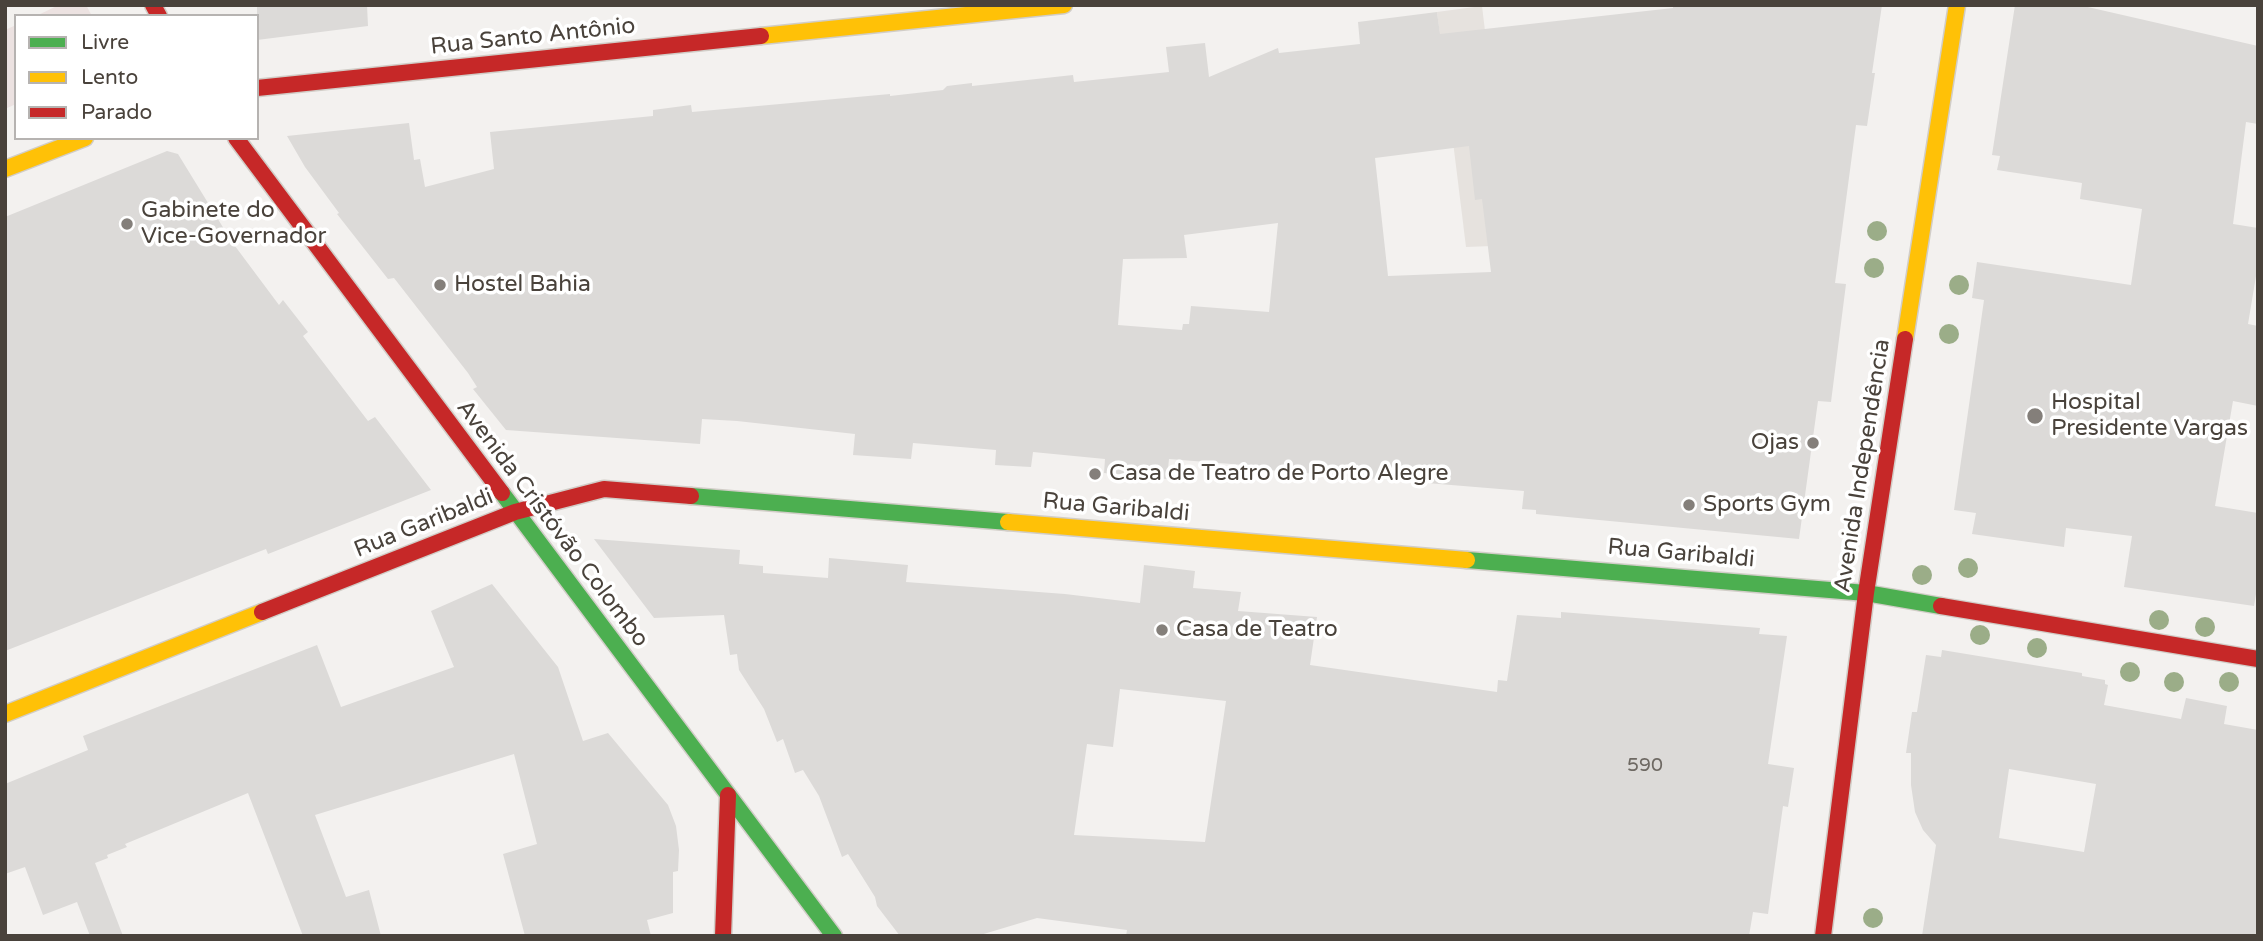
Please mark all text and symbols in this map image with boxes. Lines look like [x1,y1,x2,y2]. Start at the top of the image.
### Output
street label: Rua Santo Antônio [429,13,637,61]
legend [14,14,259,140]
text: Livre [81,30,129,55]
text: Lento [81,65,138,90]
text: Parado [81,100,152,125]
place label: Gabinete do Vice-Governador [141,197,326,251]
marker: Gabinete do Vice-Governador [119,216,135,232]
place label: Hostel Bahia [454,271,591,299]
marker: Hostel Bahia [432,277,448,293]
street label: Avenida Independência [1829,337,1897,595]
place label: Hospital Presidente Vargas [2051,389,2248,443]
street label: Avenida Cristóvão Colombo [450,395,654,653]
marker: Hospital Presidente Vargas [2025,406,2045,426]
place label: Ojas [1751,429,1799,457]
marker: Ojas [1805,435,1821,451]
place label: Casa de Teatro de Porto Alegre [1109,460,1449,488]
marker: Casa de Teatro de Porto Alegre [1087,466,1103,482]
street label: Rua Garibaldi [350,484,498,564]
street label: Rua Garibaldi [1041,488,1191,528]
place label: Sports Gym [1703,491,1831,519]
marker: Sports Gym [1681,497,1697,513]
street label: Rua Garibaldi [1606,534,1756,574]
place label: Casa de Teatro [1176,616,1338,644]
marker: Casa de Teatro [1154,622,1170,638]
house number: 590 [1627,755,1663,777]

